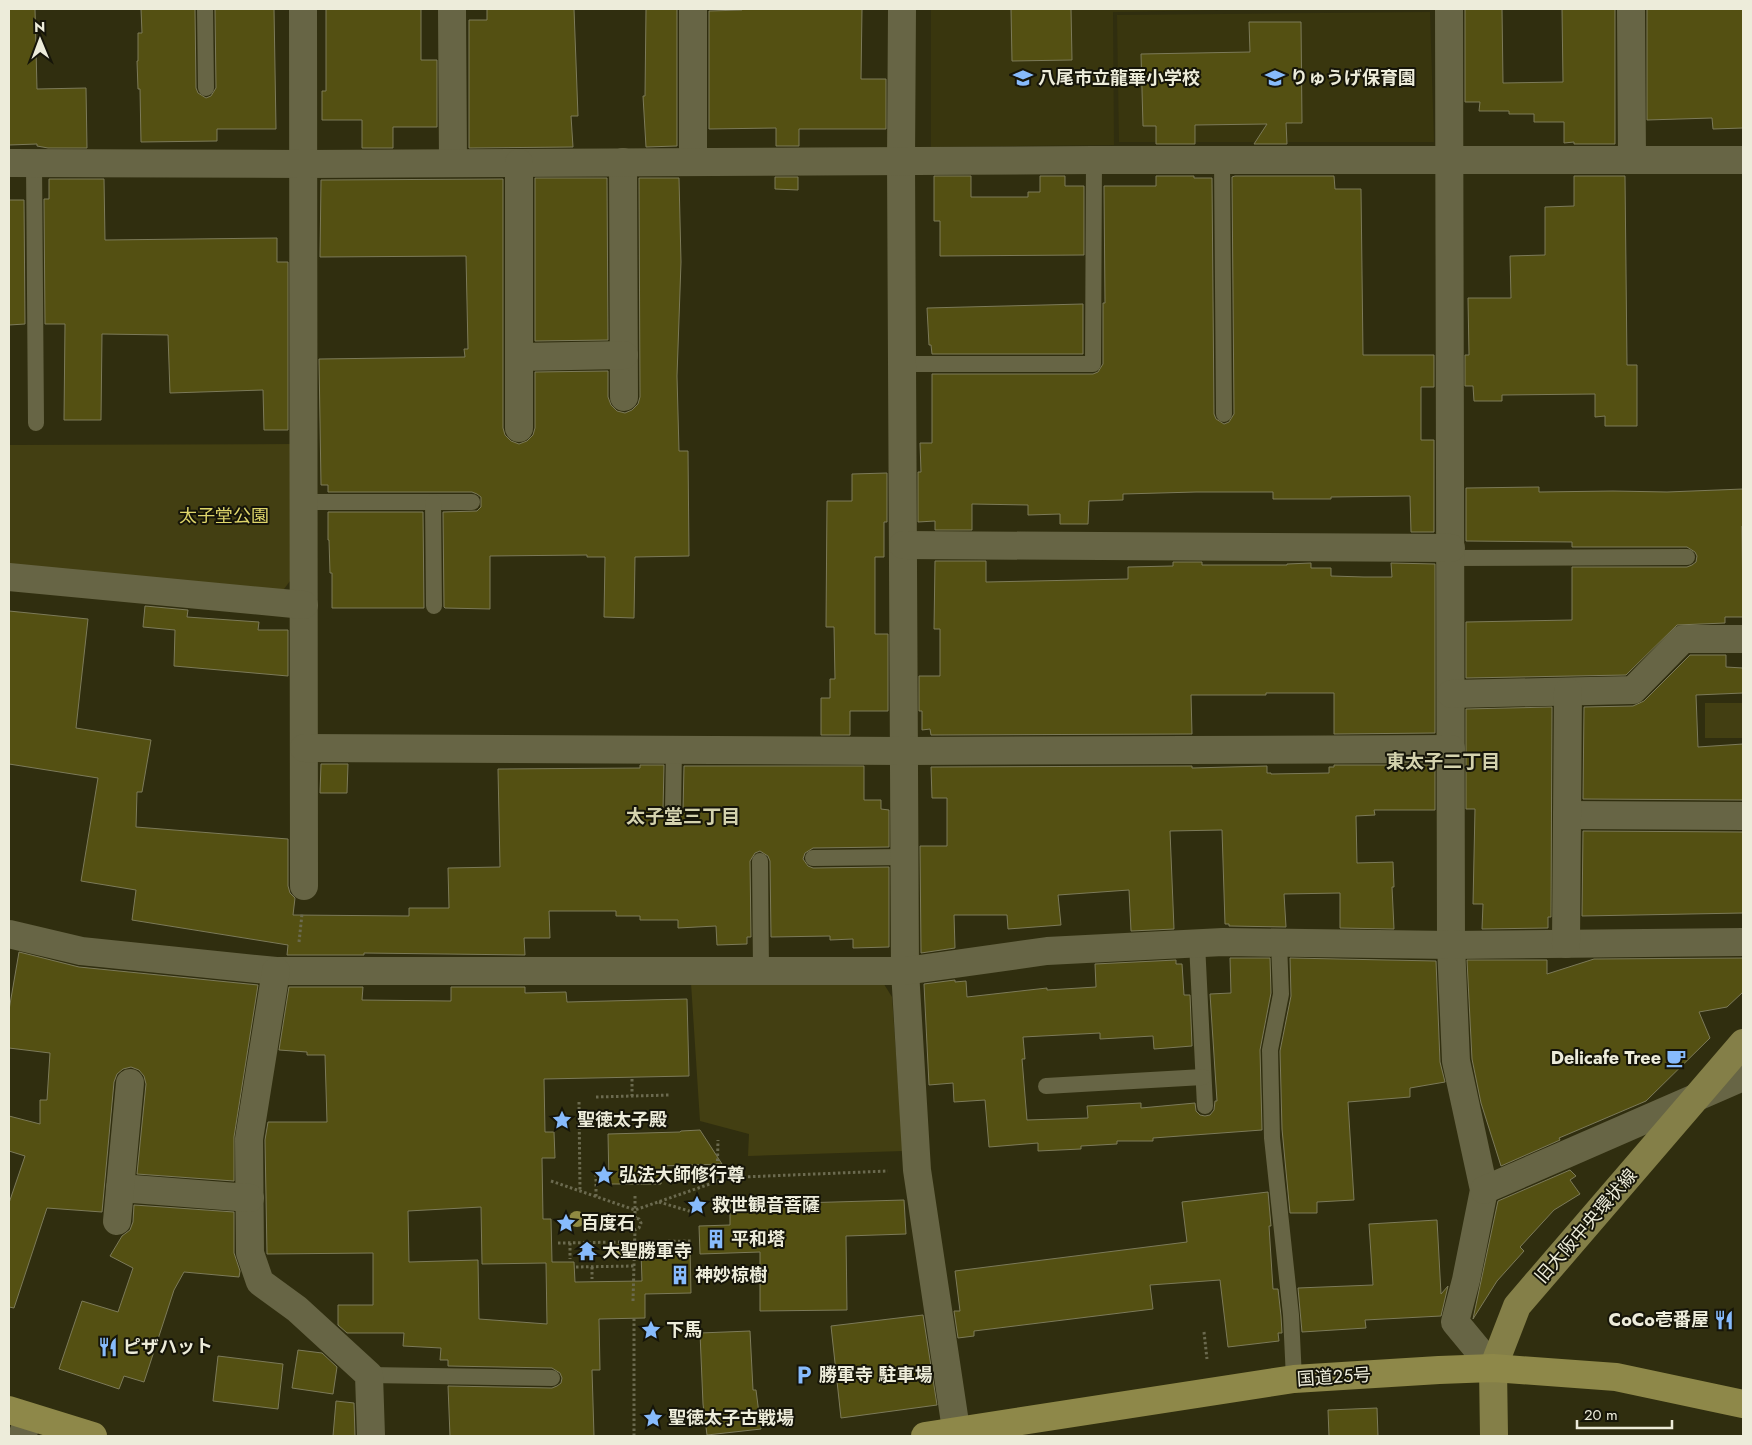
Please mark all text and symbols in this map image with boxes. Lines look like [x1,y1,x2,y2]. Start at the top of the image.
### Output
north arrow [15,15,65,65]
text: N [34,17,46,37]
place label: 八尾市立龍華小学校 [1038,65,1200,91]
place label: りゅうげ保育園 [1290,65,1416,91]
school or university icon: 八尾市立龍華小学校 [1012,67,1034,89]
school or university icon: りゅうげ保育園 [1264,67,1286,89]
park label: 太子堂公園 [179,503,269,529]
district label: 東太子二丁目 [1386,748,1500,775]
district label: 太子堂三丁目 [626,803,740,830]
place label: Delicafe Tree [1551,1045,1661,1071]
cafe icon: Delicafe Tree [1665,1047,1687,1069]
place label: 聖徳太子殿 [577,1107,667,1133]
place icon: 聖徳太子殿 [551,1109,573,1131]
place label: 弘法大師修行尊 [619,1162,745,1188]
street label: 旧大阪中央環状線 [1529,1163,1643,1289]
place icon: 弘法大師修行尊 [593,1164,615,1186]
place label: 救世観音菩薩 [712,1192,820,1218]
place icon: 救世観音菩薩 [686,1194,708,1216]
place label: 百度石 [581,1210,635,1236]
place icon: 百度石 [555,1212,577,1234]
place label: 平和塔 [731,1226,785,1252]
building icon: 平和塔 [705,1228,727,1250]
place label: 大聖勝軍寺 [602,1238,692,1264]
temple icon: 大聖勝軍寺 [576,1240,598,1262]
place label: 神妙椋樹 [695,1262,767,1288]
building icon: 神妙椋樹 [669,1264,691,1286]
place label: CoCo壱番屋 [1609,1307,1709,1333]
restaurant icon: CoCo壱番屋 [1713,1309,1735,1331]
place label: 下馬 [666,1317,702,1343]
place icon: 下馬 [640,1319,662,1341]
place label: ピザハット [123,1334,213,1360]
restaurant icon: ピザハット [97,1336,119,1358]
street label: 国道25号 [1296,1361,1372,1393]
place label: 勝軍寺 駐車場 [819,1362,932,1388]
parking icon: 勝軍寺 駐車場 [793,1364,815,1386]
scale bar [1577,1398,1672,1430]
text: 20 m [1584,1404,1618,1426]
place label: 聖徳太子古戦場 [668,1405,794,1431]
place icon: 聖徳太子古戦場 [642,1407,664,1429]

